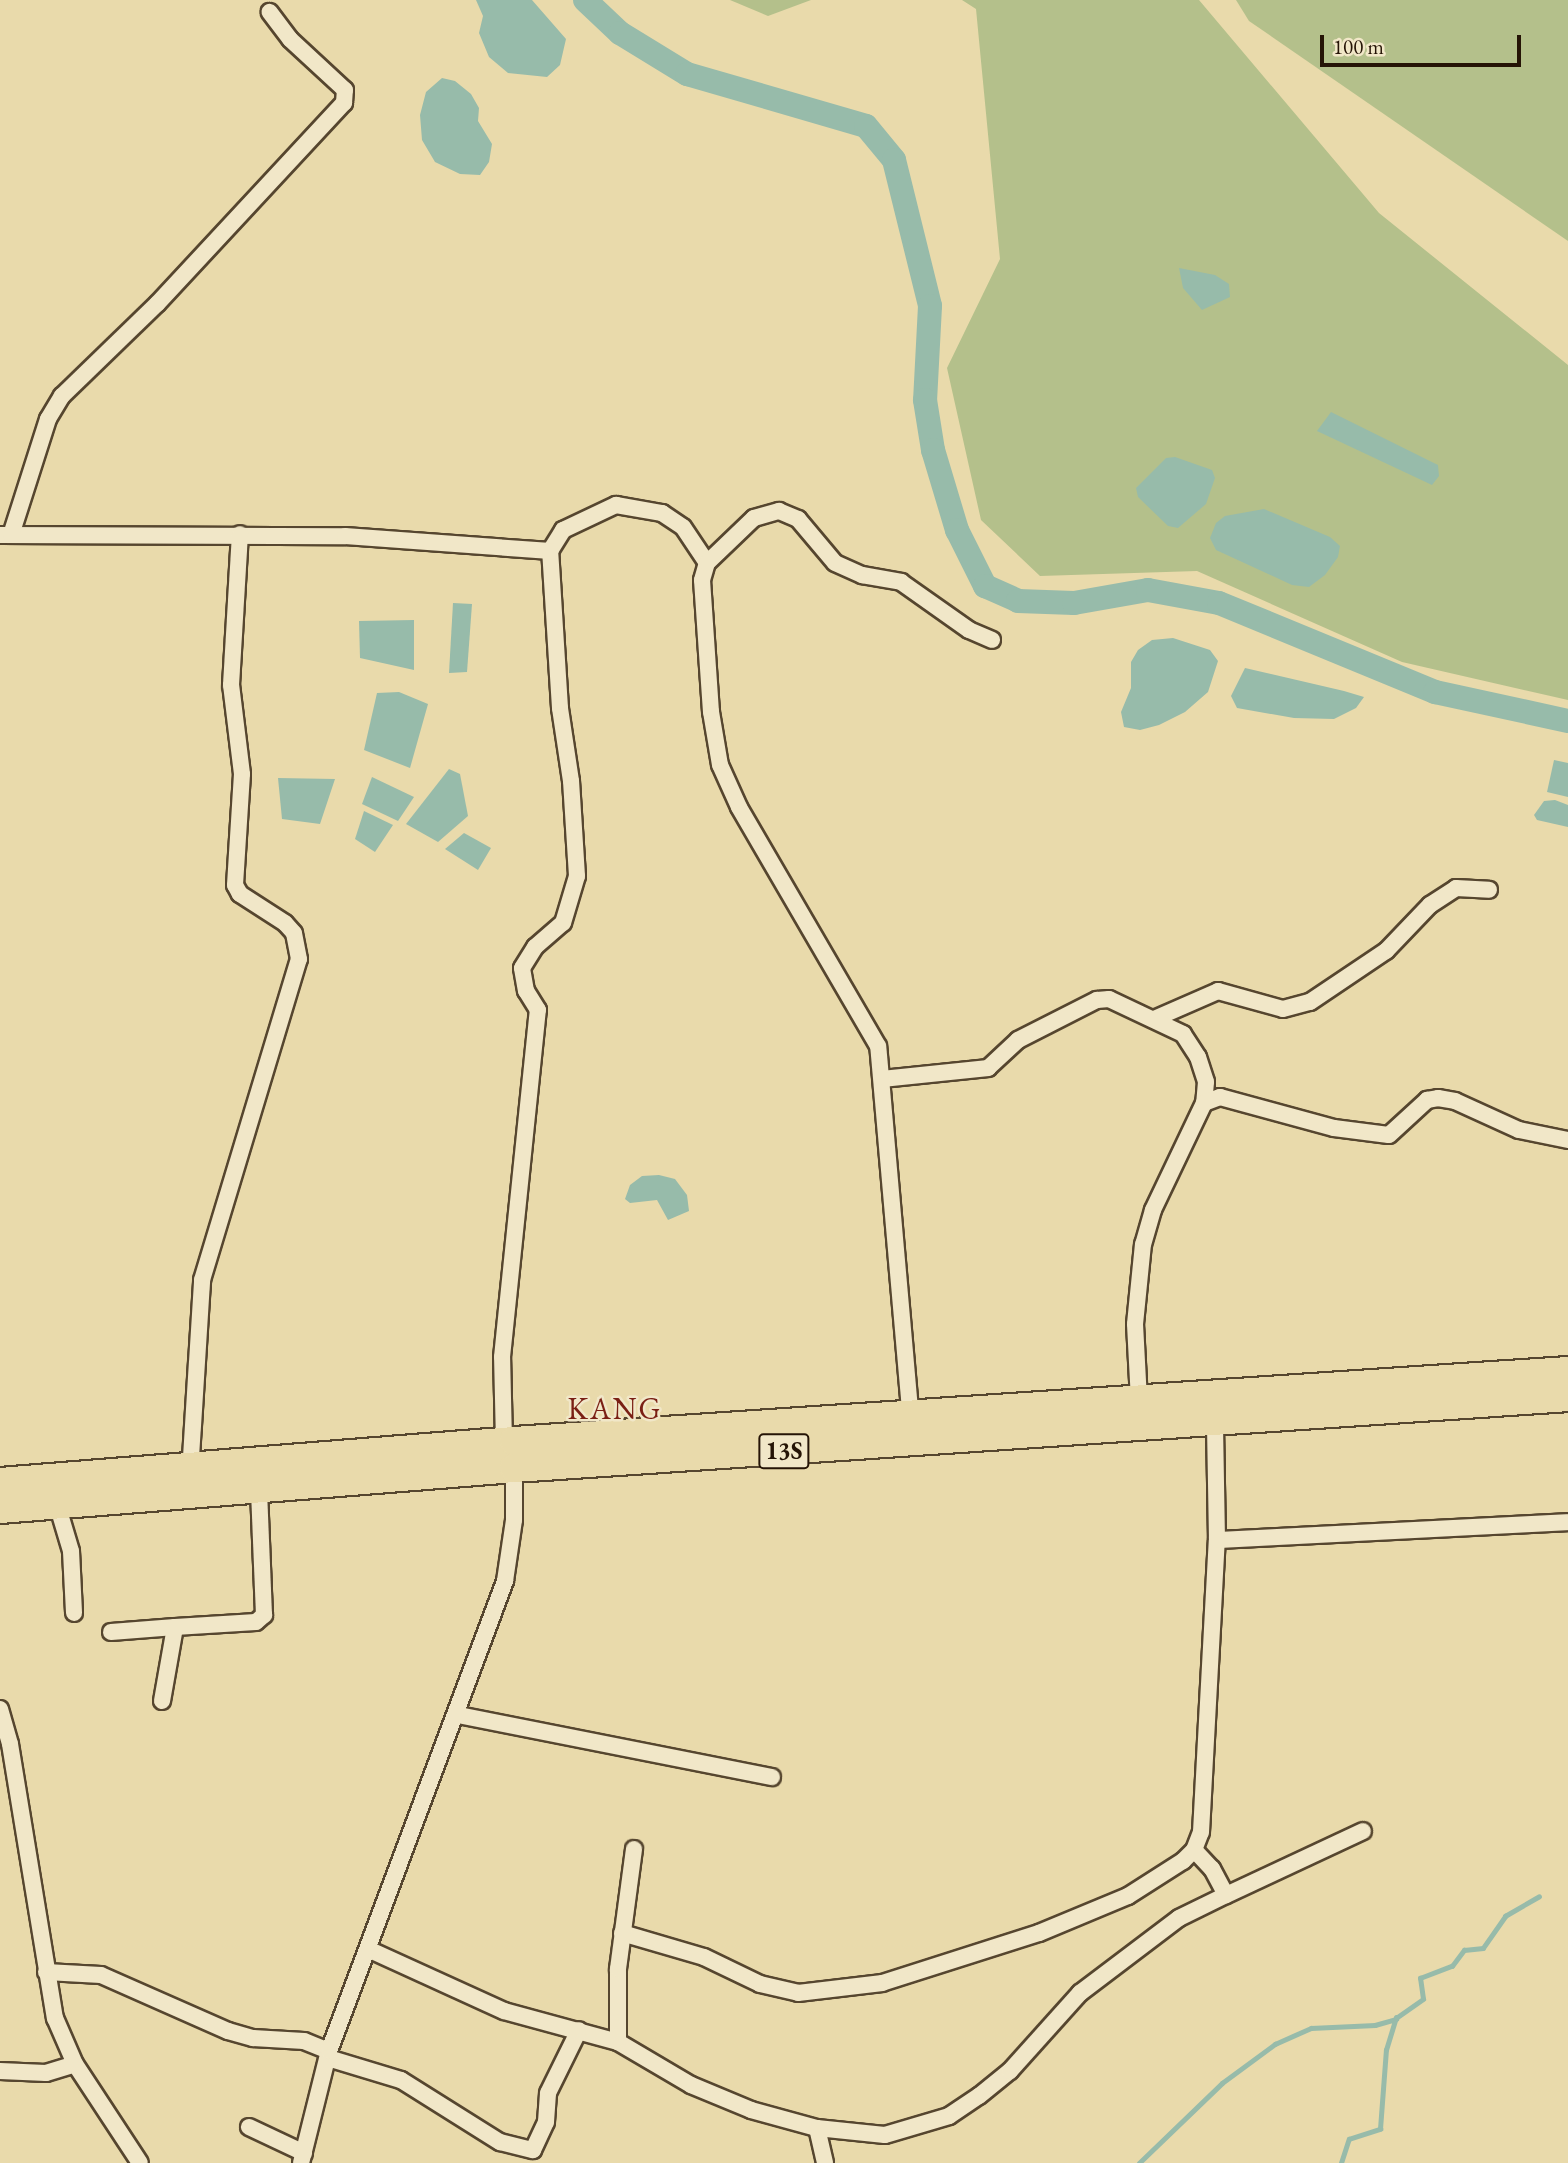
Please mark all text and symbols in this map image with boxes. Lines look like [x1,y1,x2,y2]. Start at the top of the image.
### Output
scale bar [1323,21,1524,65]
text: 100 m [1333,33,1384,60]
district label: KANG [568,1391,662,1427]
road number: 13S [758,1430,810,1471]

